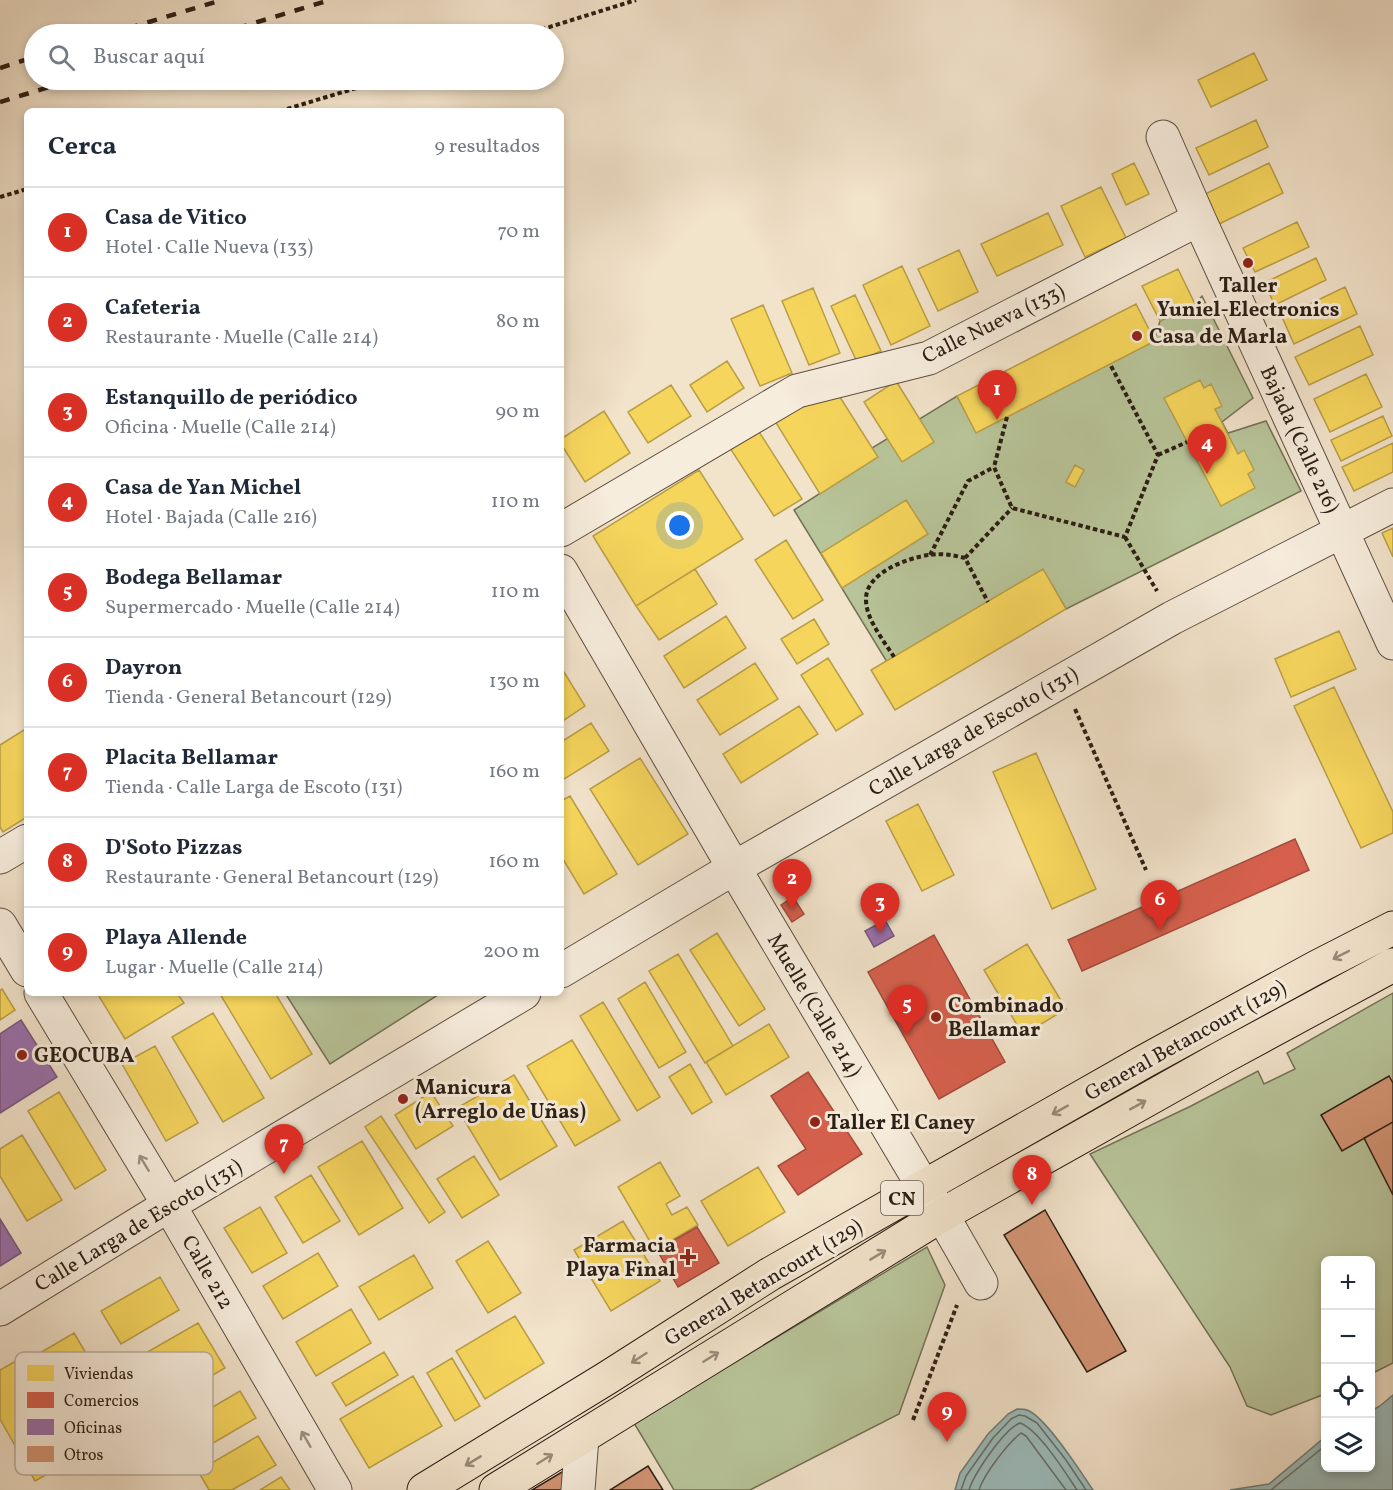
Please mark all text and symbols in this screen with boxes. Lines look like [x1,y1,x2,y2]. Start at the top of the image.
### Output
search box [24,24,564,90]
icon: search [45,41,78,74]
text: Buscar aquí [93,42,205,73]
text: Cerca [48,129,117,165]
text: 9 resultados [434,133,540,161]
text: Casa de Vitico [105,203,247,234]
text: 1 [63,218,72,246]
text: 70 m [497,218,540,246]
text: Hotel · Calle Nueva (133) [105,234,313,262]
marker: Taller Yuniel-Electronics [1241,256,1255,270]
place label: Taller Yuniel-Electronics [1157,272,1339,325]
street label: Calle Nueva (133) [917,277,1070,371]
text: Cafeteria [105,293,201,324]
text: 2 [62,308,73,336]
text: 80 m [496,308,540,336]
place label: Casa de Marla [1149,323,1287,352]
text: Restaurante · Muelle (Calle 214) [105,324,378,352]
marker: Casa de Marla [1130,329,1144,343]
street label: Bajada (Calle 216) [1252,361,1346,518]
pin: 1 [978,370,1016,420]
text: Estanquillo de periódico [105,383,358,414]
text: 3 [62,398,73,426]
text: 90 m [496,398,540,426]
text: Oficina · Muelle (Calle 214) [105,414,336,442]
pin: 4 [1188,424,1226,474]
text: Casa de Yan Michel [105,473,301,504]
text: 4 [61,488,74,516]
text: 110 m [491,488,540,516]
text: Hotel · Bajada (Calle 216) [105,504,317,532]
your location [665,511,694,540]
text: Bodega Bellamar [105,563,282,594]
text: 5 [63,578,72,606]
text: 110 m [491,578,540,606]
text: Supermercado · Muelle (Calle 214) [105,594,400,622]
text: Dayron [105,653,182,684]
street label: Calle Larga de Escoto (131) [864,660,1084,804]
text: 6 [62,668,73,696]
text: 130 m [489,668,540,696]
text: Tienda · General Betancourt (129) [105,684,392,712]
text: Placita Bellamar [105,743,278,774]
text: 7 [63,758,72,786]
text: 160 m [488,758,540,786]
text: Tienda · Calle Larga de Escoto (131) [105,774,402,802]
text: D'Soto Pizzas [105,833,242,864]
text: 8 [62,848,73,876]
text: 160 m [488,848,540,876]
pin: 2 [772,860,812,909]
text: Restaurante · General Betancourt (129) [105,864,438,892]
pin: 6 [1140,880,1180,930]
pin: 3 [860,884,900,933]
text: Playa Allende [105,923,247,954]
street label: Muelle (Calle 214) [759,929,868,1083]
text: 9 [62,938,73,966]
text: 200 m [483,938,540,966]
one-way arrow [1332,949,1350,961]
text: Lugar · Muelle (Calle 214) [105,954,323,982]
street label: General Betancourt (129) [1080,974,1292,1109]
pin: 5 [888,986,926,1035]
place label: Combinado Bellamar [948,992,1064,1045]
marker: Combinado Bellamar [929,1010,943,1024]
place label: GEOCUBA [34,1042,134,1071]
marker: GEOCUBA [15,1048,29,1062]
place label: Manicura (Arreglo de Uñas) [415,1074,586,1127]
marker: Manicura (Arreglo de Uñas) [396,1092,410,1106]
one-way arrow [1129,1099,1146,1111]
one-way arrow [1051,1104,1068,1116]
place label: Taller El Caney [827,1109,975,1138]
marker: Taller El Caney [808,1115,822,1129]
pin: 7 [264,1124,304,1174]
street label: Calle Larga de Escoto (131) [30,1153,248,1300]
one-way arrow [137,1155,149,1172]
pin: 8 [1012,1156,1052,1205]
road number: CN [881,1181,923,1215]
street label: General Betancourt (129) [659,1213,868,1354]
street label: Calle 212 [174,1230,240,1315]
place label: Farmacia Playa Final [566,1232,676,1285]
one-way arrow [869,1248,886,1260]
marker: Farmacia Playa Final [681,1250,695,1264]
map controls [1321,1256,1375,1472]
button: + [1321,1256,1375,1310]
button: − [1321,1310,1375,1364]
one-way arrow [702,1350,719,1362]
legend [15,1352,213,1475]
one-way arrow [631,1352,648,1364]
text: Viviendas [64,1364,133,1386]
button: locate [1321,1364,1375,1418]
text: Comercios [64,1391,139,1413]
pin: 9 [928,1392,966,1442]
text: Oficinas [64,1418,122,1440]
button: layers [1321,1418,1375,1472]
one-way arrow [300,1431,311,1449]
text: Otros [64,1445,104,1467]
one-way arrow [537,1453,554,1466]
one-way arrow [465,1455,482,1467]

